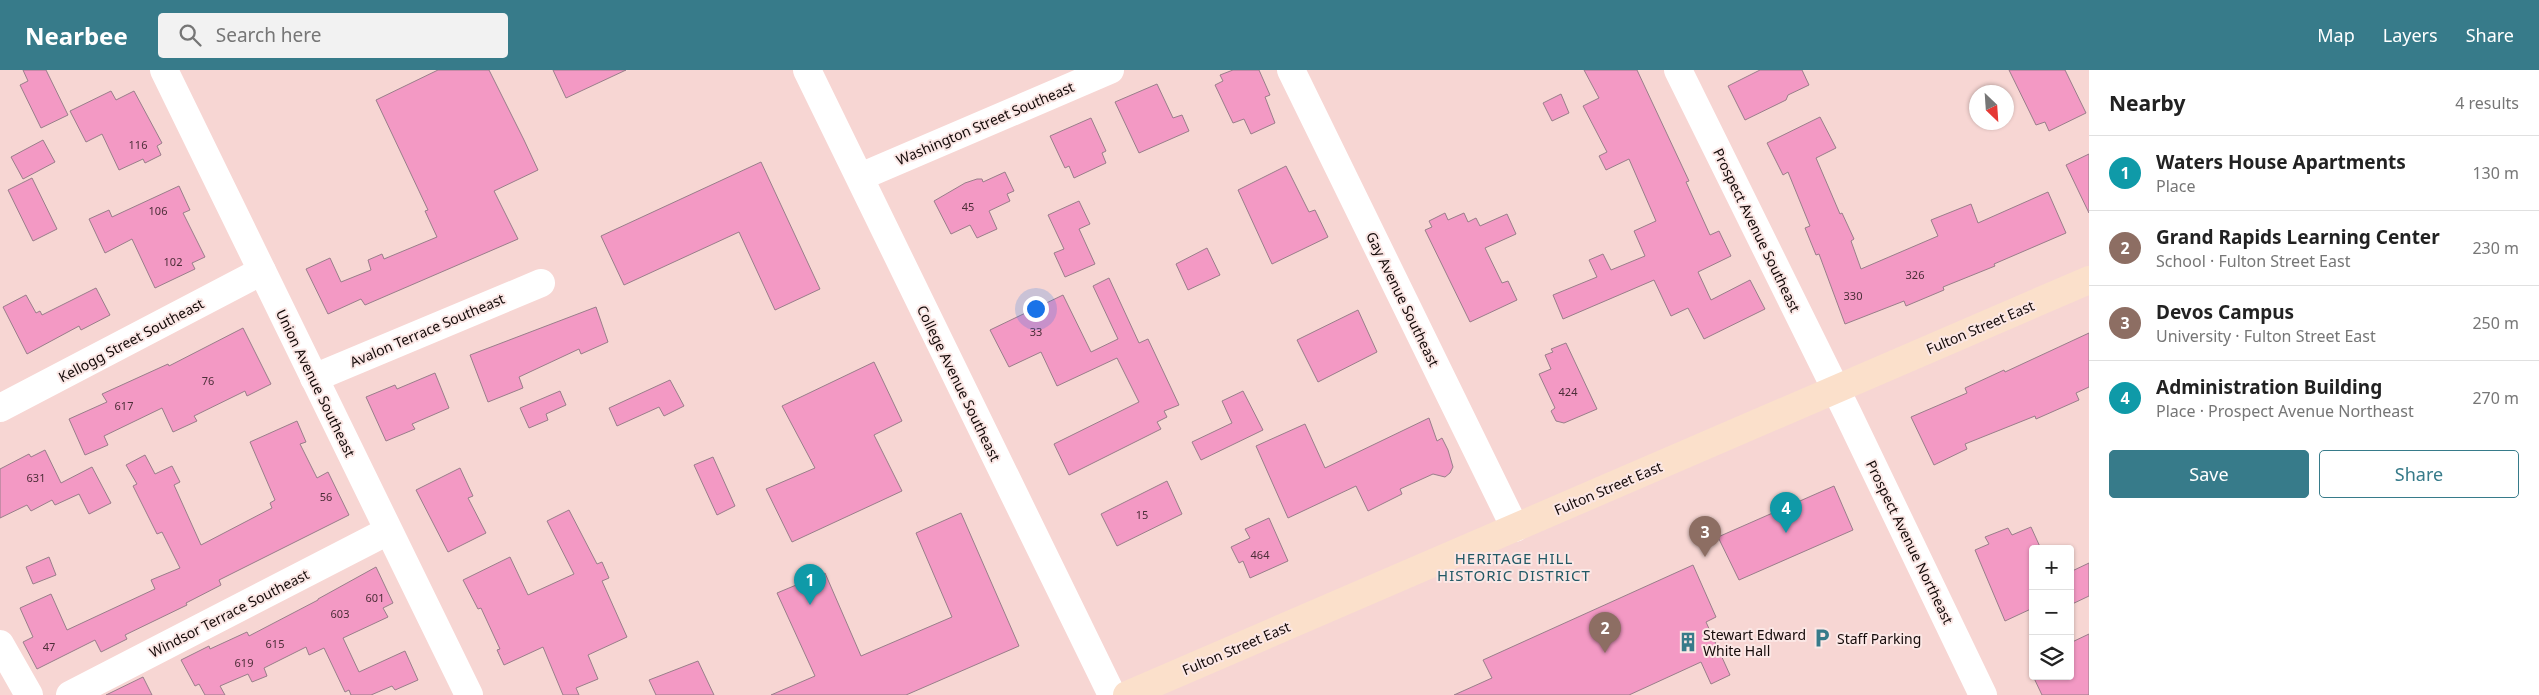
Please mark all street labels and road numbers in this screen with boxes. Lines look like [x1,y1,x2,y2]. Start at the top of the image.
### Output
street label: Washington Street Southeast [893,77,1077,169]
street label: Prospect Avenue Southeast [1709,145,1805,315]
street label: Gay Avenue Southeast [1362,228,1444,370]
street label: Avalon Terrace Southeast [347,289,507,371]
street label: Kellogg Street Southeast [55,294,207,386]
street label: Fulton Street East [1923,296,2037,358]
street label: College Avenue Southeast [913,302,1005,464]
street label: Union Avenue Southeast [272,306,360,460]
street label: Fulton Street East [1551,457,1665,519]
street label: Prospect Avenue Northeast [1862,457,1958,627]
street label: Windsor Terrace Southeast [146,564,312,662]
street label: Fulton Street East [1179,617,1293,679]

